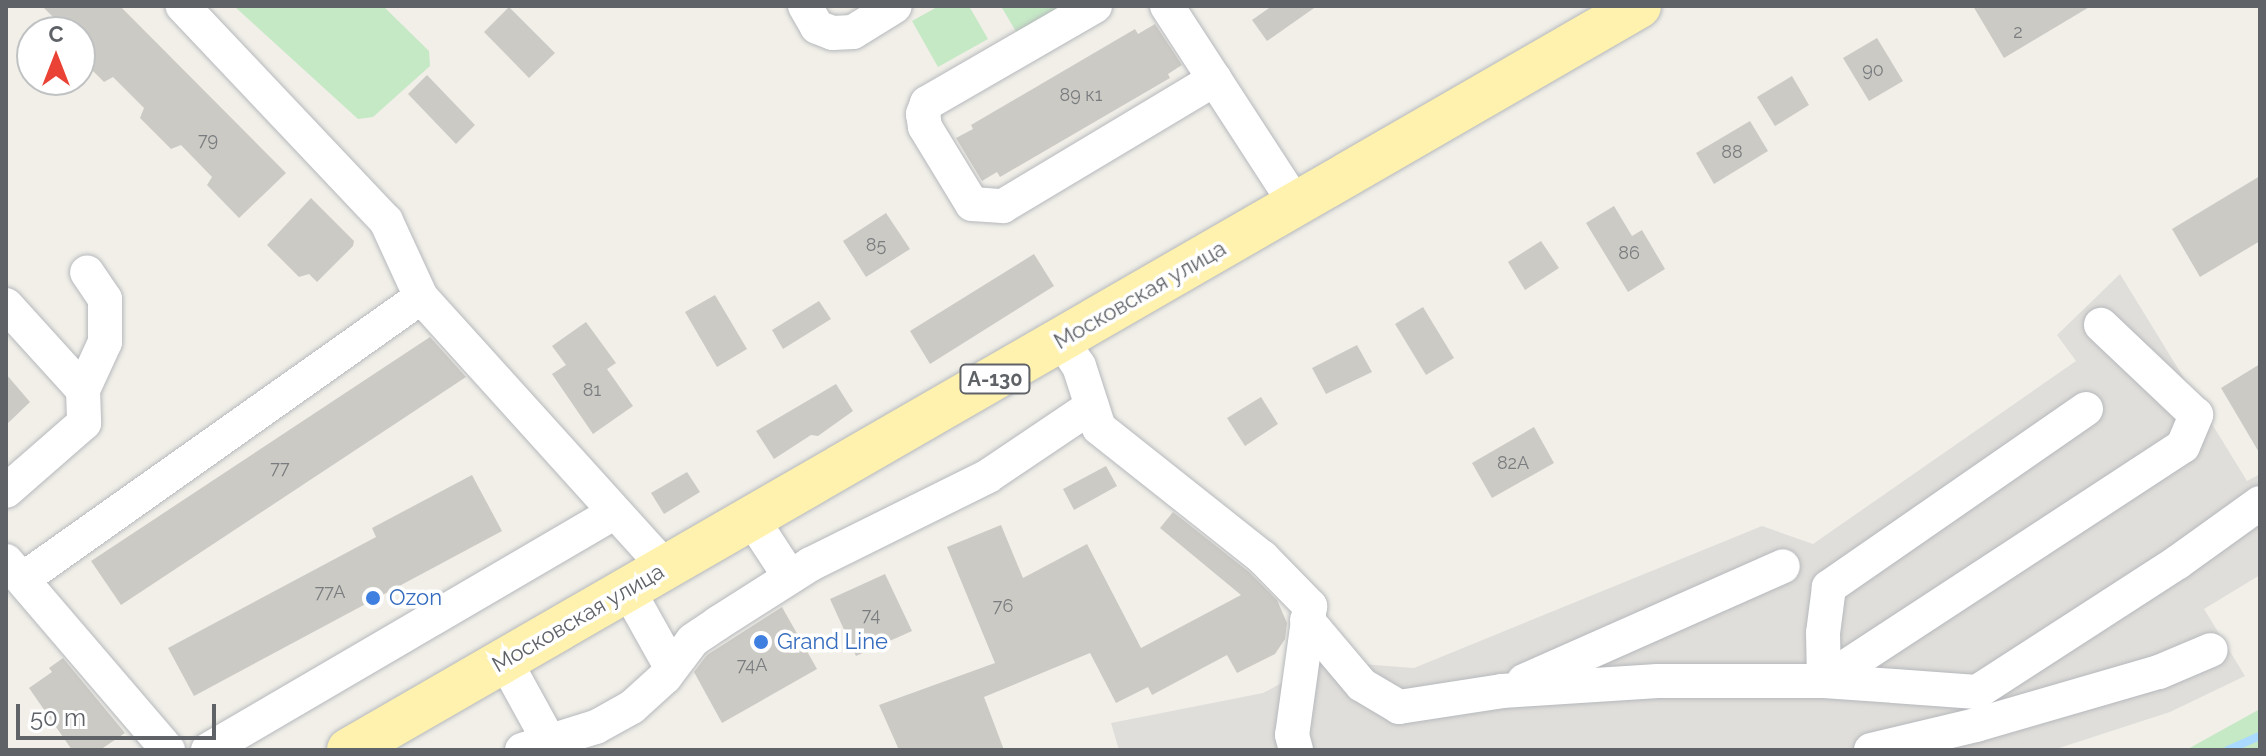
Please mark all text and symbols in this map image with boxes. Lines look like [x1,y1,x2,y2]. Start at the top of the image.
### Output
north arrow [16,16,96,96]
text: С [48,21,64,47]
house number: 2 [2013,21,2023,43]
house number: 90 [1862,59,1884,81]
house number: 89 к1 [1060,84,1102,106]
house number: 79 [198,129,218,151]
house number: 88 [1721,141,1743,163]
house number: 85 [866,234,886,256]
street label: Московская улица [1049,235,1231,355]
house number: 86 [1618,242,1640,264]
road number: А-130 [959,363,1031,395]
house number: 81 [583,379,601,401]
house number: 82А [1497,452,1529,474]
house number: 77 [270,457,290,479]
street label: Московская улица [487,558,669,678]
house number: 77А [315,581,345,603]
place label: Ozon [389,585,442,611]
marker: Ozon [364,589,382,607]
house number: 76 [993,595,1013,617]
house number: 74 [862,604,880,626]
place label: Grand Line [777,629,888,655]
marker: Grand Line [752,633,770,651]
house number: 74А [737,654,767,676]
scale bar [20,688,220,738]
text: 50 m [30,703,86,732]

